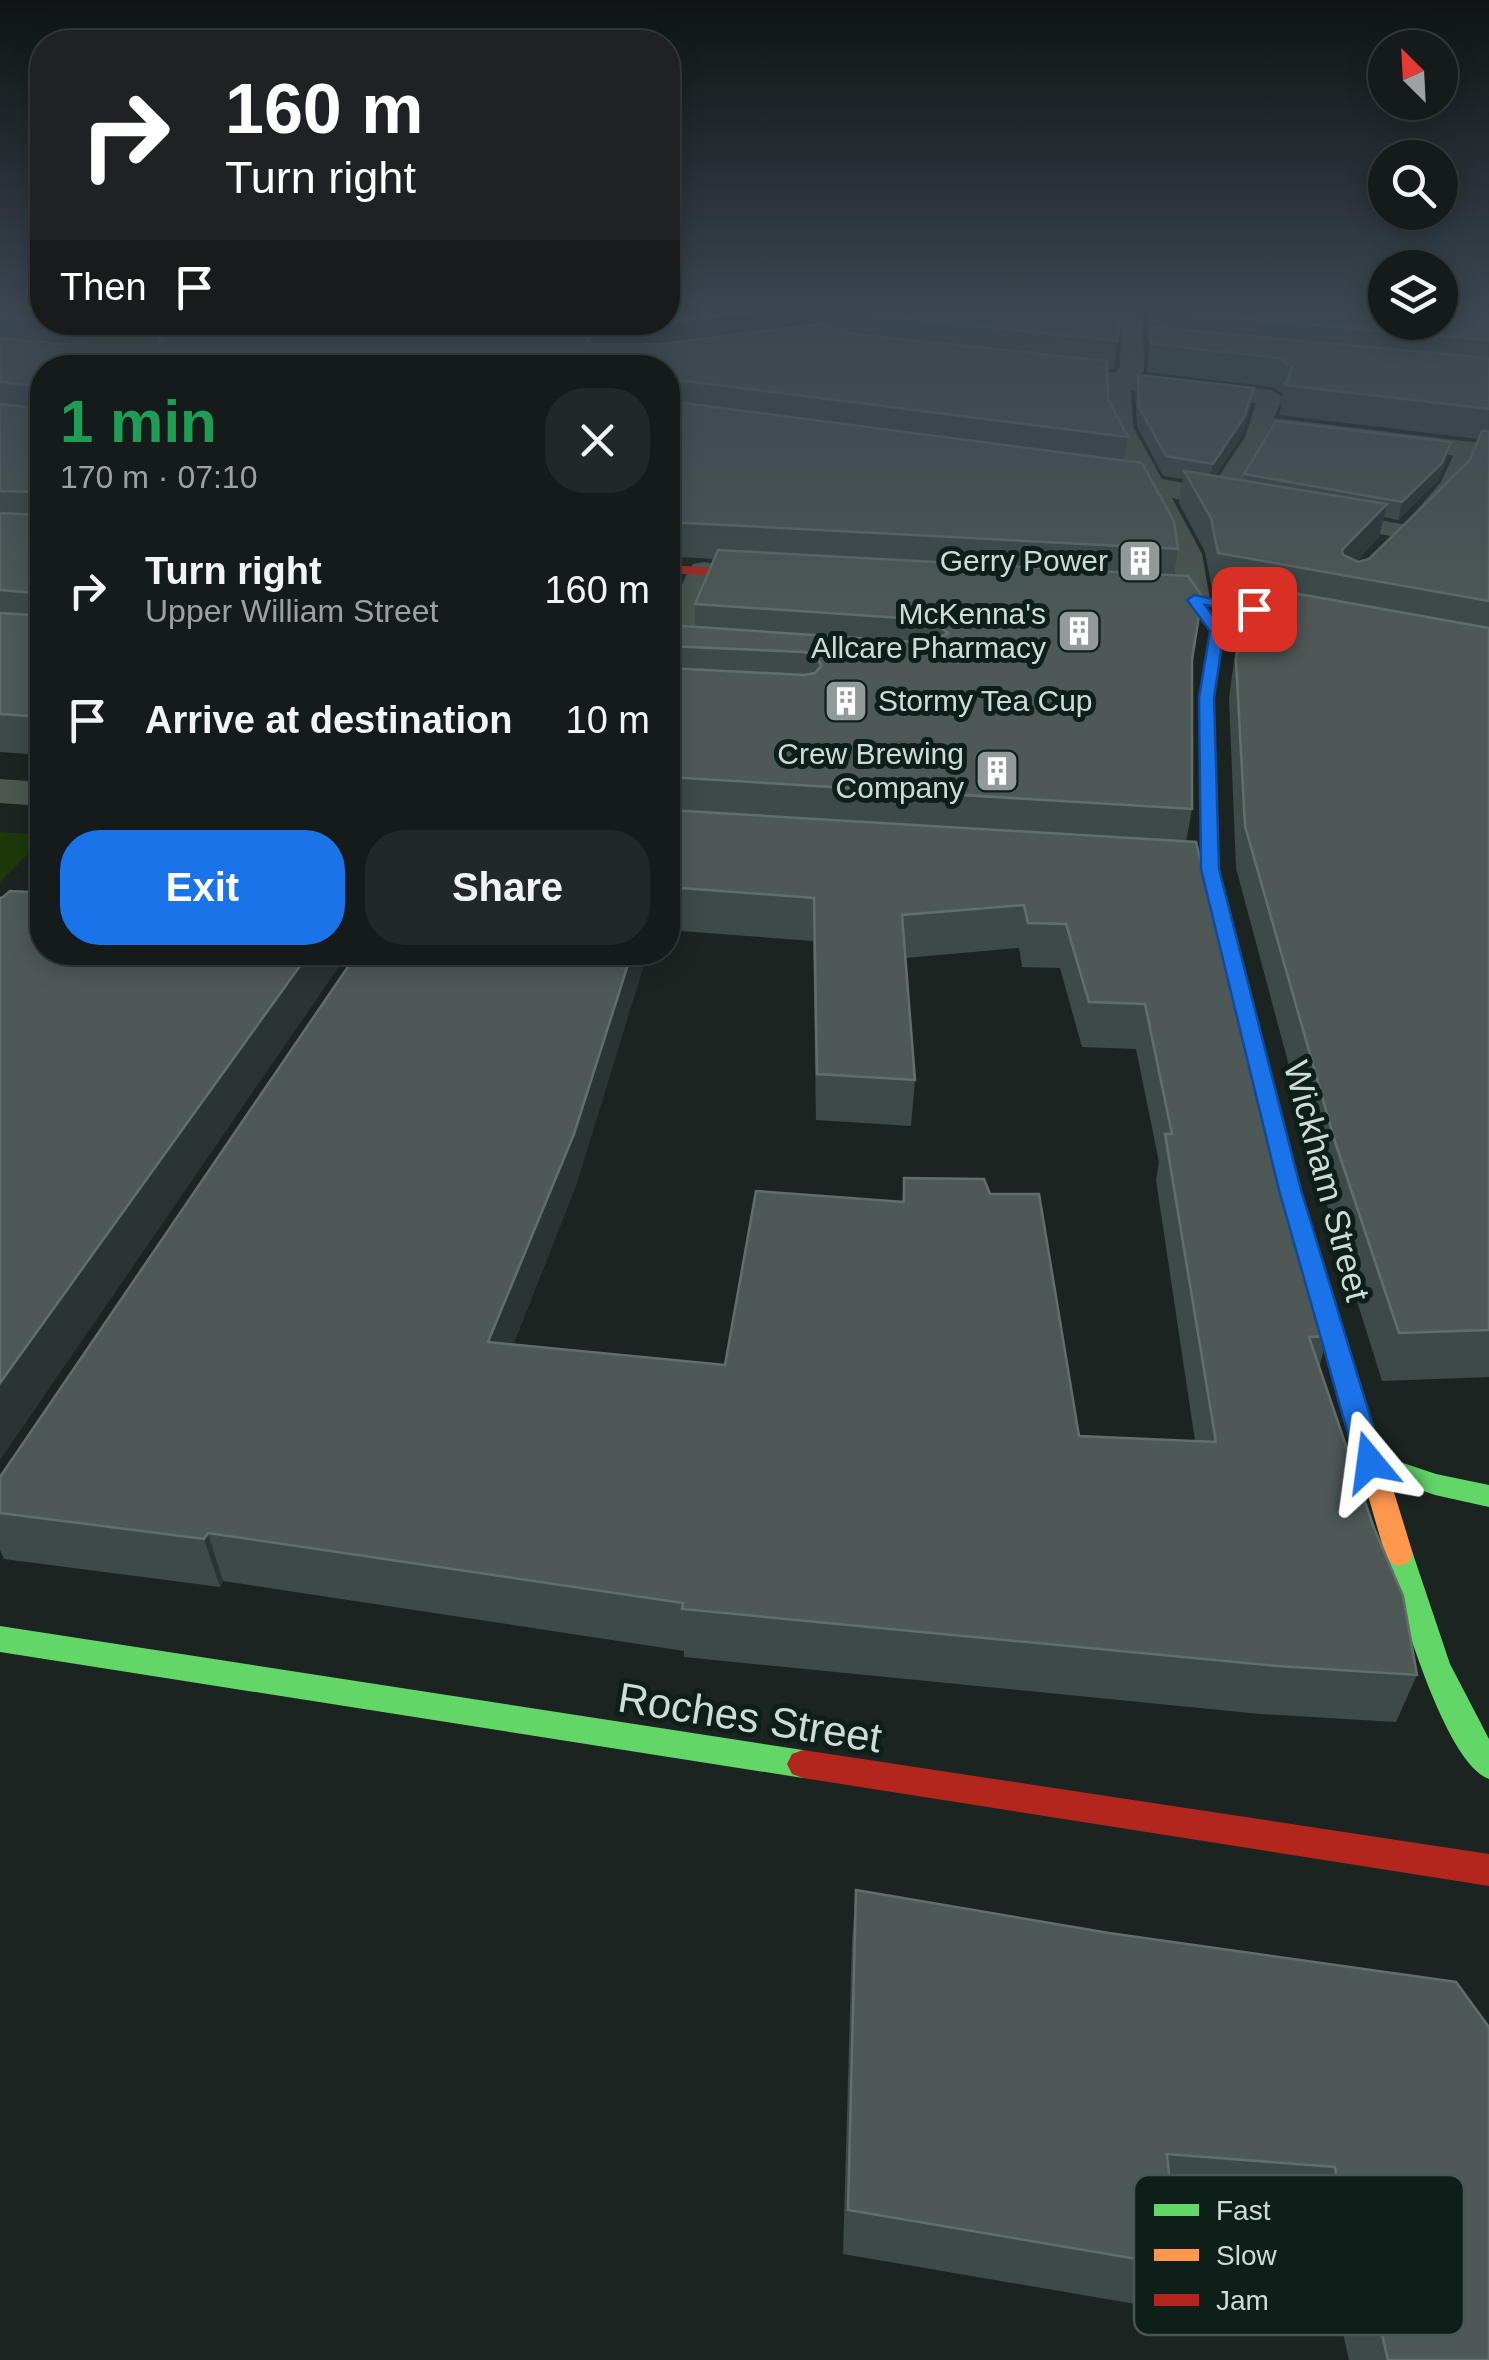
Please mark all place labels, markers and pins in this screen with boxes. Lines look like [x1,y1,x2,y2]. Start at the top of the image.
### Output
building icon: Gerry Power [1117,538,1163,584]
place label: Gerry Power [940,544,1108,577]
pin [1212,567,1297,652]
place label: McKenna's Allcare Pharmacy [811,597,1046,664]
building icon: McKenna's Allcare Pharmacy [1056,608,1102,654]
building icon: Stormy Tea Cup [823,678,869,724]
place label: Stormy Tea Cup [878,684,1093,717]
place label: Crew Brewing Company [777,737,964,804]
building icon: Crew Brewing Company [974,748,1020,794]

